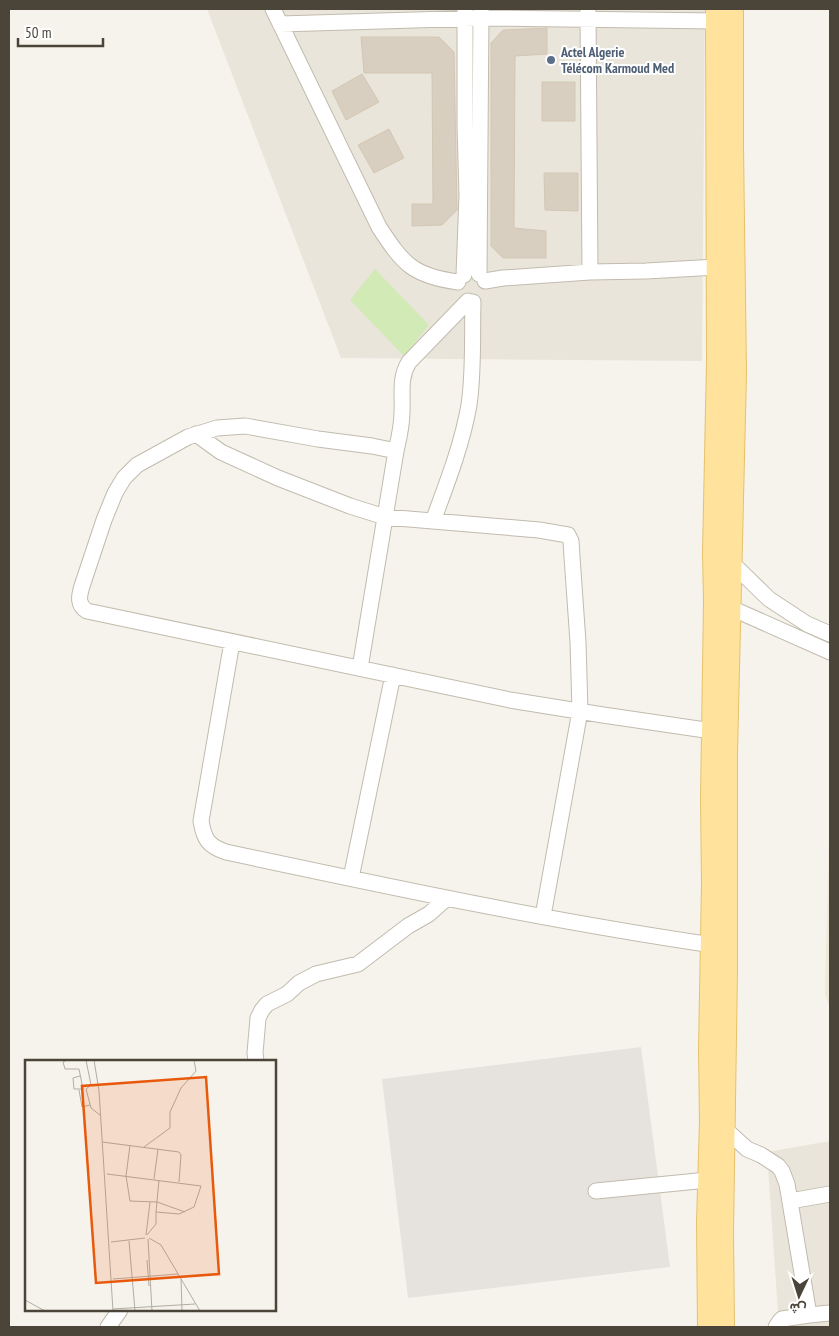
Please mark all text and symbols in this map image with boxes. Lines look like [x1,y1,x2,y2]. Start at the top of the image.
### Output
scale bar [18,15,102,47]
text: 50 m [25,23,51,42]
place label: Actel Algerie Télécom Karmoud Med [560,43,674,77]
marker: Actel Algerie Télécom Karmoud Med [545,54,557,66]
inset map [25,1060,276,1311]
north arrow [774,1271,824,1321]
text: ش [789,1299,807,1319]

